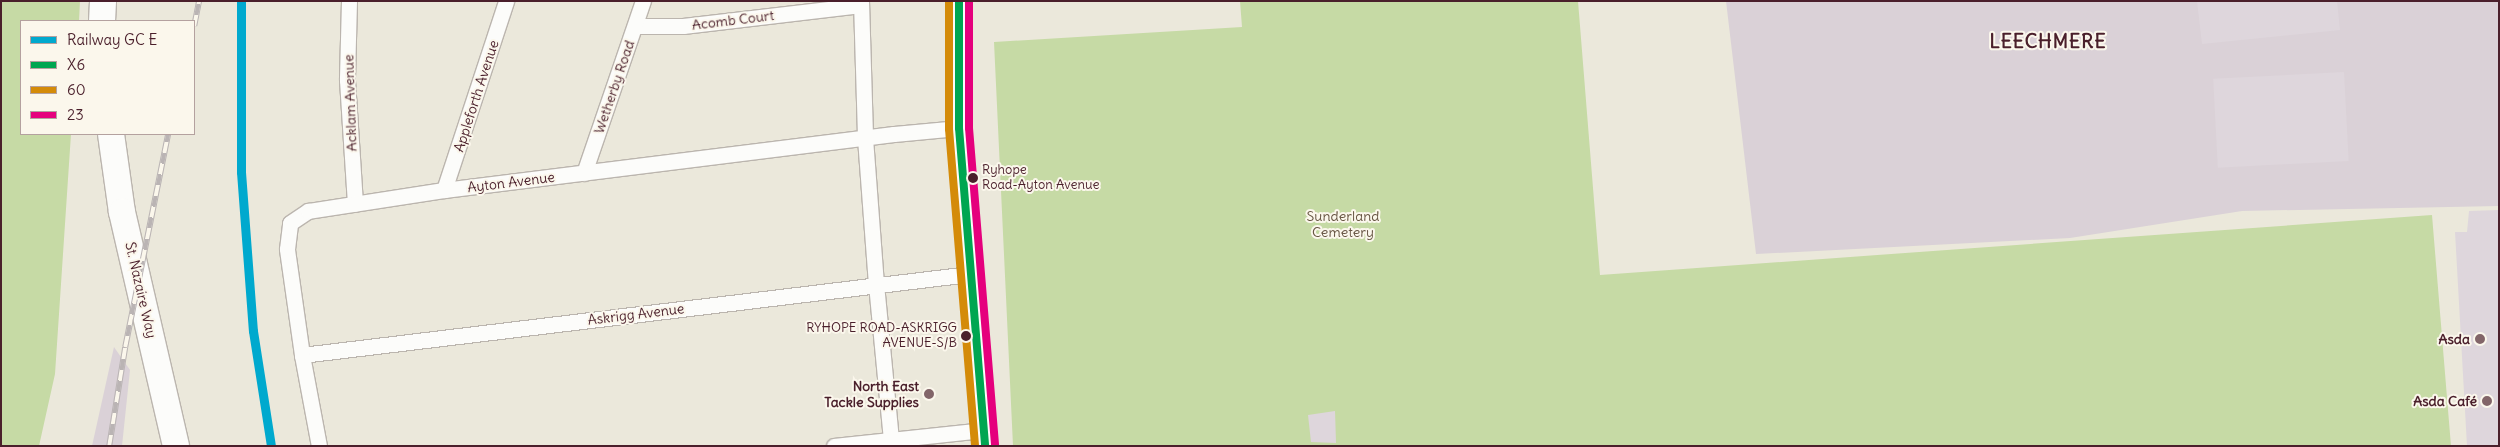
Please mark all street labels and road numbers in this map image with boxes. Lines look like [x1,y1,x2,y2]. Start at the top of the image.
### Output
street label: Acomb Court [691,7,775,33]
street label: Appleforth Avenue [450,38,502,154]
street label: Wetherby Road [590,38,638,136]
street label: Acklam Avenue [340,54,360,152]
street label: Ayton Avenue [466,168,556,196]
street label: St. Nazaire Way [122,240,160,340]
street label: Askrigg Avenue [587,300,685,328]

